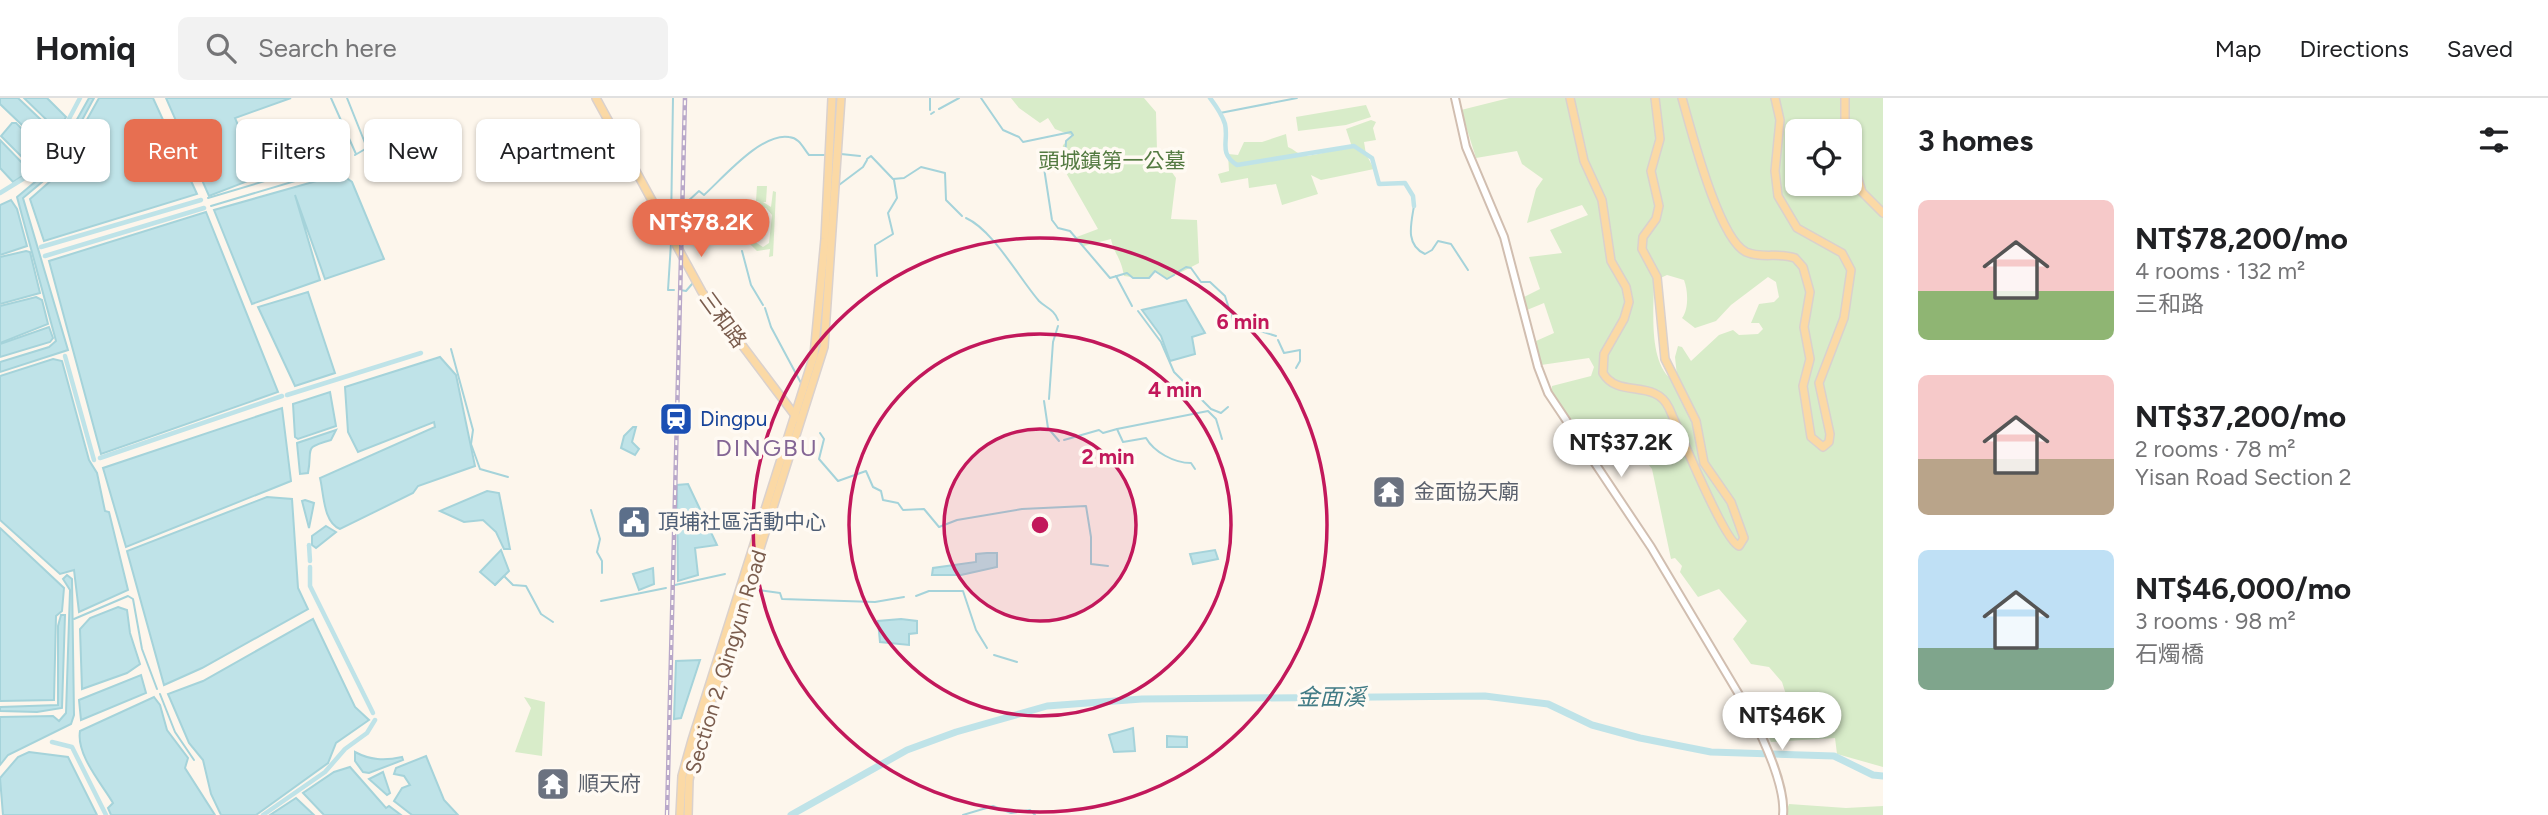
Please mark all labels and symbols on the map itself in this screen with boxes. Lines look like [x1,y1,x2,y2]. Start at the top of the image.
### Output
park label: 頭城鎮第一公墓 [1039,148,1186,173]
pin: NT$78.2K [629,200,773,259]
street label: 三和路 [695,287,752,353]
text: 6 min [1217,309,1269,334]
text: 4 min [1148,377,1202,402]
station icon: Dingpu [657,400,695,438]
place label: Dingpu [700,406,768,431]
pin: NT$37.2K [1549,420,1693,479]
district label: DINGBU [715,433,819,462]
text: 2 min [1082,444,1134,469]
temple icon: 金面協天廟 [1370,473,1408,511]
place label: 金面協天廟 [1414,479,1519,504]
public building icon: 頂埔社區活動中心 [615,503,653,541]
place label: 頂埔社區活動中心 [658,509,826,534]
centre of rings [1028,513,1052,537]
street label: Section 2, Qingyun Road [680,547,771,777]
water label: 金面溪 [1297,683,1369,711]
pin: NT$46K [1725,692,1839,752]
temple icon: 順天府 [534,765,572,803]
place label: 順天府 [578,771,641,796]

